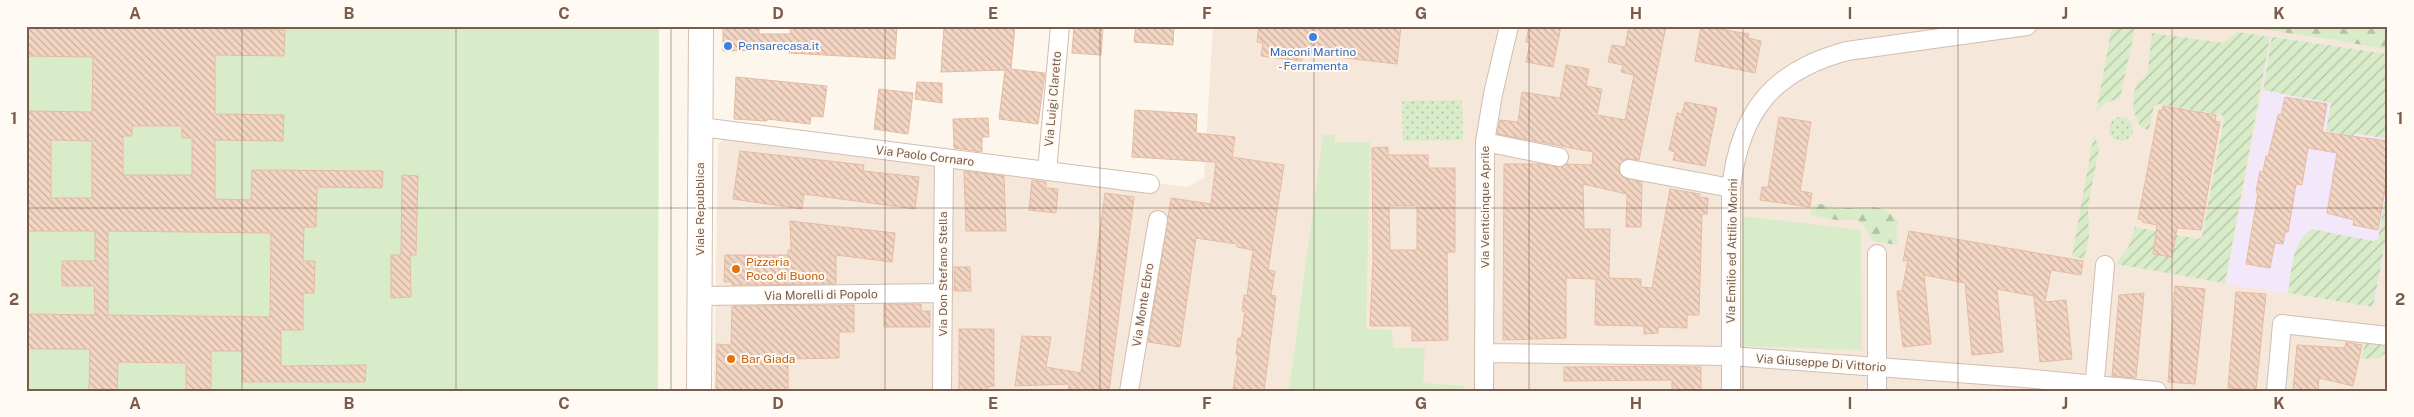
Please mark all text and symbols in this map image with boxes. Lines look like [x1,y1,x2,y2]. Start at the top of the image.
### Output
text: A [129,4,141,23]
text: B [344,4,355,23]
text: C [558,4,570,23]
text: D [772,4,784,23]
text: E [988,4,998,23]
text: F [1202,4,1212,23]
text: G [1415,4,1427,23]
text: H [1630,4,1642,23]
text: I [1848,4,1852,23]
text: J [2062,4,2068,23]
text: K [2273,4,2285,23]
marker: Maconi Martino - Ferramenta [1307,31,1319,43]
place label: Pensarecasa.it [738,39,820,53]
marker: Pensarecasa.it [722,40,734,52]
place label: Maconi Martino - Ferramenta [1270,45,1356,73]
street label: Via Luigi Claretto [1042,50,1064,147]
text: 1 [11,109,17,128]
text: 1 [2397,109,2403,128]
street label: Via Paolo Cornaro [875,143,975,169]
street label: Via Venticinque Aprile [1478,145,1492,268]
street label: Viale Repubblica [693,162,707,256]
street label: Via Emilio ed Attilio Morini [1724,178,1740,324]
street label: Via Don Stefano Stella [936,211,950,337]
place label: Pizzeria Poco di Buono [746,255,825,283]
street label: Via Monte Ebro [1129,262,1157,348]
marker: Pizzeria Poco di Buono [730,263,742,275]
street label: Via Morelli di Popolo [764,287,878,303]
text: 2 [9,290,19,309]
text: 2 [2395,290,2405,309]
street label: Via Giuseppe Di Vittorio [1755,351,1887,375]
place label: Bar Giada [741,352,796,366]
marker: Bar Giada [725,353,737,365]
text: A [129,394,141,413]
text: B [344,394,355,413]
text: C [558,394,570,413]
text: D [772,394,784,413]
text: E [988,394,998,413]
text: F [1202,394,1212,413]
text: G [1415,394,1427,413]
text: H [1630,394,1642,413]
text: I [1848,394,1852,413]
text: J [2062,394,2068,413]
text: K [2273,394,2285,413]

